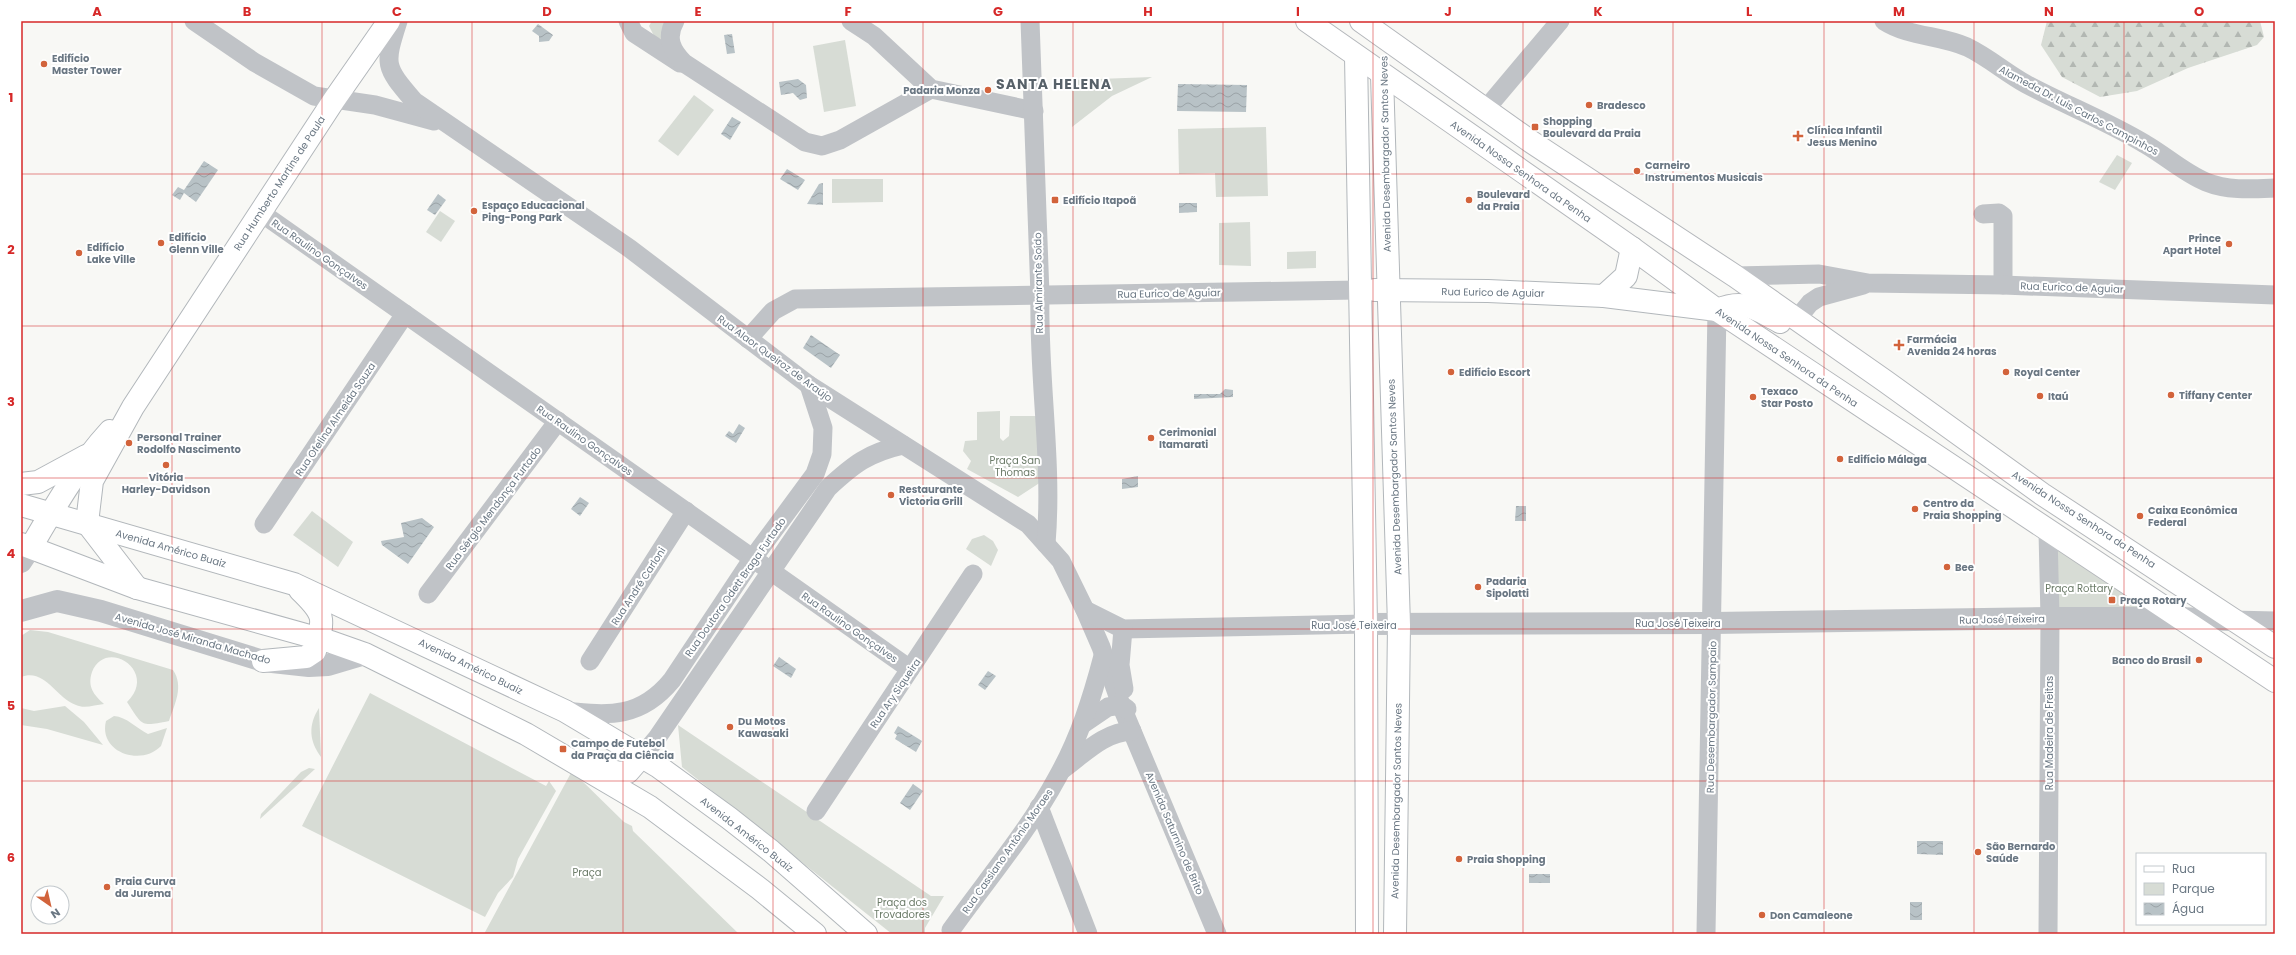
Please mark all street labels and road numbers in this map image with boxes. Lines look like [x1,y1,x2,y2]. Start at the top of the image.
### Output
street label: Avenida Desembargador Santos Neves [1376,56,1395,252]
street label: Alameda Dr. Luis Carlos Campinhos [1996,62,2161,159]
street label: Rua Humberto Martins de Paula [230,113,329,254]
street label: Avenida Nossa Senhora da Penha [1447,117,1594,226]
street label: Rua Raulino Gonçalves [269,215,371,293]
street label: Rua Almirante Soído [1030,232,1047,334]
street label: Rua Eurico de Aguiar [2020,278,2124,297]
street label: Rua Eurico de Aguiar [1441,284,1545,301]
street label: Rua Eurico de Aguiar [1117,285,1221,302]
street label: Avenida Nossa Senhora da Penha [1712,304,1861,411]
street label: Rua Alaor Queiroz de Araújo [714,311,835,405]
street label: Rua Ofelina Almeida Souza [292,359,379,479]
street label: Avenida Desembargador Santos Neves [1384,379,1405,575]
street label: Rua Raulino Gonçalves [534,401,636,479]
street label: Rua Sérgio Mendonça Furtado [442,443,545,573]
street label: Avenida Nossa Senhora da Penha [2009,467,2159,572]
street label: Rua Doutora Odett Braga Furtado [681,514,790,660]
street label: Avenida Américo Buaiz [114,525,228,572]
street label: Rua André Carloni [608,544,669,628]
street label: Rua Raulino Gonçalves [799,588,901,666]
street label: Avenida José Miranda Machado [113,609,272,668]
street label: Rua José Teixeira [1959,611,2045,628]
street label: Rua José Teixeira [1635,616,1721,631]
street label: Rua José Teixeira [1311,618,1397,633]
street label: Avenida Américo Buaiz [416,635,526,698]
street label: Rua Desembargador Sampaio [1703,641,1720,793]
street label: Rua Ary Siqueira [866,655,924,731]
street label: Rua Madeira de Freitas [2042,676,2057,790]
street label: Avenida Desembargador Santos Neves [1387,703,1406,899]
street label: Avenida Saturnino de Brito [1142,769,1207,897]
street label: Rua Cassiano Antônio Moraes [958,786,1056,917]
street label: Avenida Américo Buaiz [697,793,797,876]

